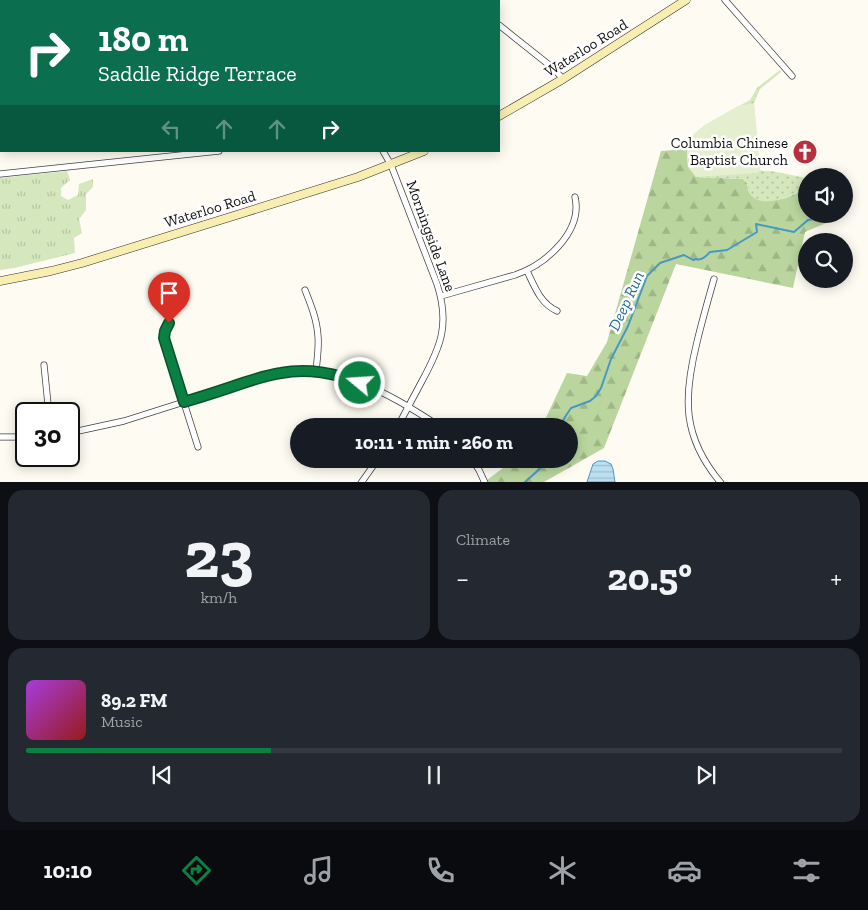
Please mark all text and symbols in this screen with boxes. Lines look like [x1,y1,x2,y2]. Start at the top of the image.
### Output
street label: Waterloo Road [541,15,631,81]
text: 180 m [98,18,188,60]
icon: right [15,20,80,85]
text: Saddle Ridge Terrace [98,60,297,87]
icon: left [157,115,185,143]
icon: ahead [210,115,238,143]
icon: ahead [263,115,291,143]
icon: right [316,115,344,143]
place label: Columbia Chinese Baptist Church [671,134,789,169]
church icon: Columbia Chinese Baptist Church [792,139,818,165]
map controls [798,168,853,288]
button: sound [798,168,853,223]
street label: Morningside Lane [403,178,459,294]
street label: Waterloo Road [162,186,259,231]
button: search [798,233,853,288]
water label: Deep Run [604,268,648,334]
pin [148,272,190,323]
icon: arrive [155,279,183,307]
position arrow [333,356,385,408]
speed limit sign: 30 [15,402,80,467]
text: 10:11 · 1 min · 260 m [355,431,513,454]
text: 23 [184,516,254,594]
text: Climate [456,530,510,549]
text: 20.5° [607,554,692,600]
text: − [456,562,469,595]
text: + [830,562,842,595]
text: km/h [201,588,237,607]
text: 89.2 FM [101,689,167,712]
text: Music [101,712,143,731]
icon: previous [148,761,176,789]
icon: pause [420,761,448,789]
icon: next [692,761,720,789]
icon: directions [179,853,214,888]
icon: music [301,853,336,888]
icon: phone [423,853,458,888]
icon: climate [545,853,580,888]
icon: car [667,853,702,888]
icon: filters [789,853,824,888]
text: 10:10 [44,857,92,884]

